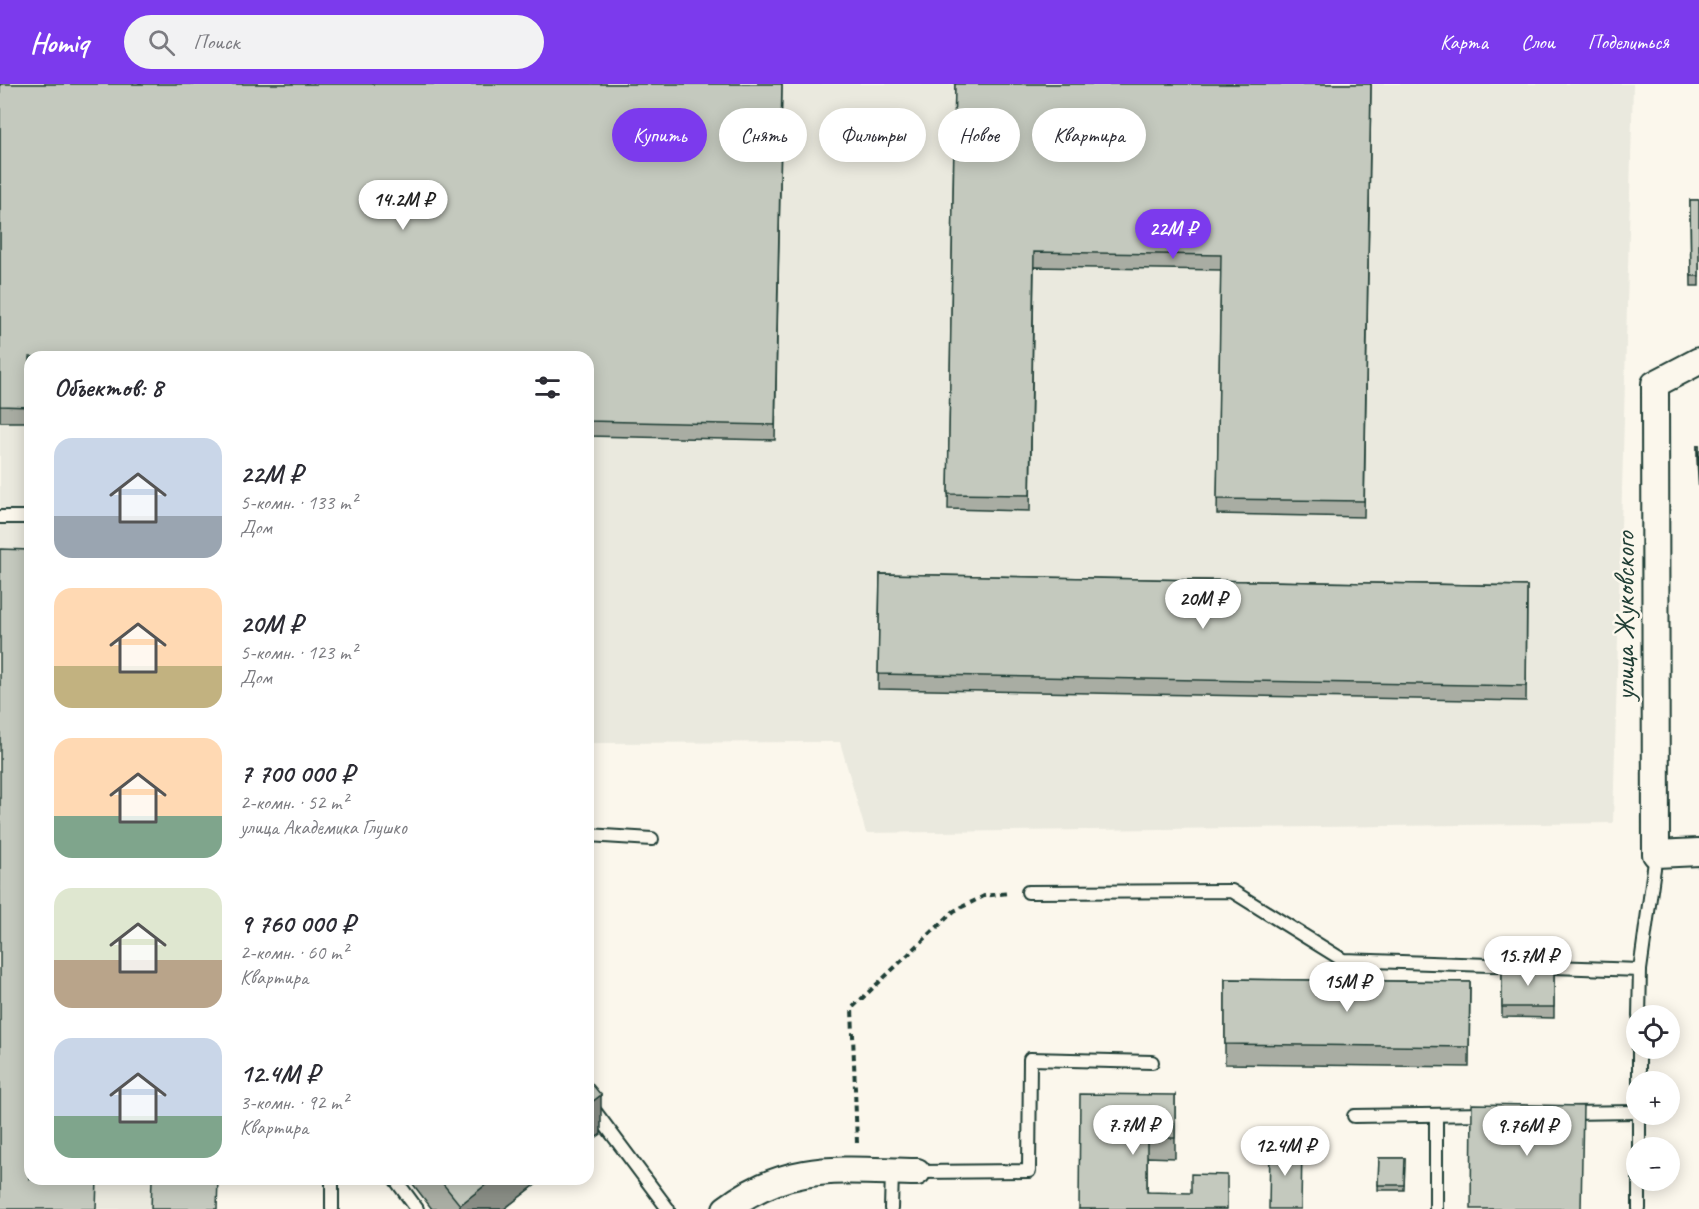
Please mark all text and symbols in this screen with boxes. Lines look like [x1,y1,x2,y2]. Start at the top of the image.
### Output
search box [124,15,544,69]
text: Homiq [30,25,88,60]
icon: search [145,26,178,59]
text: Поиск [193,28,240,56]
text: Карта [1440,29,1488,55]
text: Слои [1521,29,1555,55]
text: Поделиться [1588,29,1669,55]
chip: Купить [612,108,707,162]
chip: Снять [719,108,807,162]
chip: Фильтры [819,108,926,162]
chip: Новое [938,108,1020,162]
chip: Квартира [1032,108,1146,162]
pin: 14.2M ₽ [348,180,458,231]
text: 14.2M ₽ [373,187,433,212]
pin: 22M ₽ [1131,209,1215,260]
text: 22M ₽ [1149,216,1197,241]
text: Объектов: 8 [54,371,163,404]
icon: filters [531,371,564,404]
text: 22M ₽ [240,457,302,490]
icon: home [102,462,174,534]
text: 5-комн. · 133 m² [240,490,357,515]
text: Дом [240,515,272,540]
street label: улица Жуковского [1607,529,1642,702]
pin: 20M ₽ [1161,579,1245,630]
text: 20M ₽ [1179,586,1227,611]
text: 20M ₽ [240,607,302,640]
icon: home [102,612,174,684]
text: 5-комн. · 123 m² [240,640,357,665]
text: Дом [240,665,272,690]
text: 7 700 000 ₽ [240,757,354,790]
icon: home [102,762,174,834]
text: 2-комн. · 52 m² [240,790,348,815]
text: улица Академика Глушко [240,815,407,840]
text: 9 760 000 ₽ [240,907,354,940]
icon: home [102,912,174,984]
pin: 15.7M ₽ [1473,936,1583,987]
text: 2-комн. · 60 m² [240,940,348,965]
text: 15.7M ₽ [1498,943,1558,968]
pin: 15M ₽ [1305,962,1389,1013]
text: Квартира [240,965,308,990]
text: 15M ₽ [1323,969,1371,994]
map controls [1626,1005,1680,1191]
button: locate [1626,1005,1680,1059]
text: 12.4M ₽ [240,1057,319,1090]
icon: home [102,1062,174,1134]
button: + [1626,1071,1680,1125]
text: 3-комн. · 92 m² [240,1090,348,1115]
pin: 7.7M ₽ [1084,1105,1182,1156]
pin: 9.76M ₽ [1472,1106,1582,1157]
text: 7.7M ₽ [1107,1112,1159,1137]
text: 9.76M ₽ [1497,1113,1557,1138]
text: Квартира [240,1115,308,1140]
pin: 12.4M ₽ [1230,1126,1340,1177]
text: 12.4M ₽ [1255,1133,1315,1158]
button: − [1626,1137,1680,1191]

